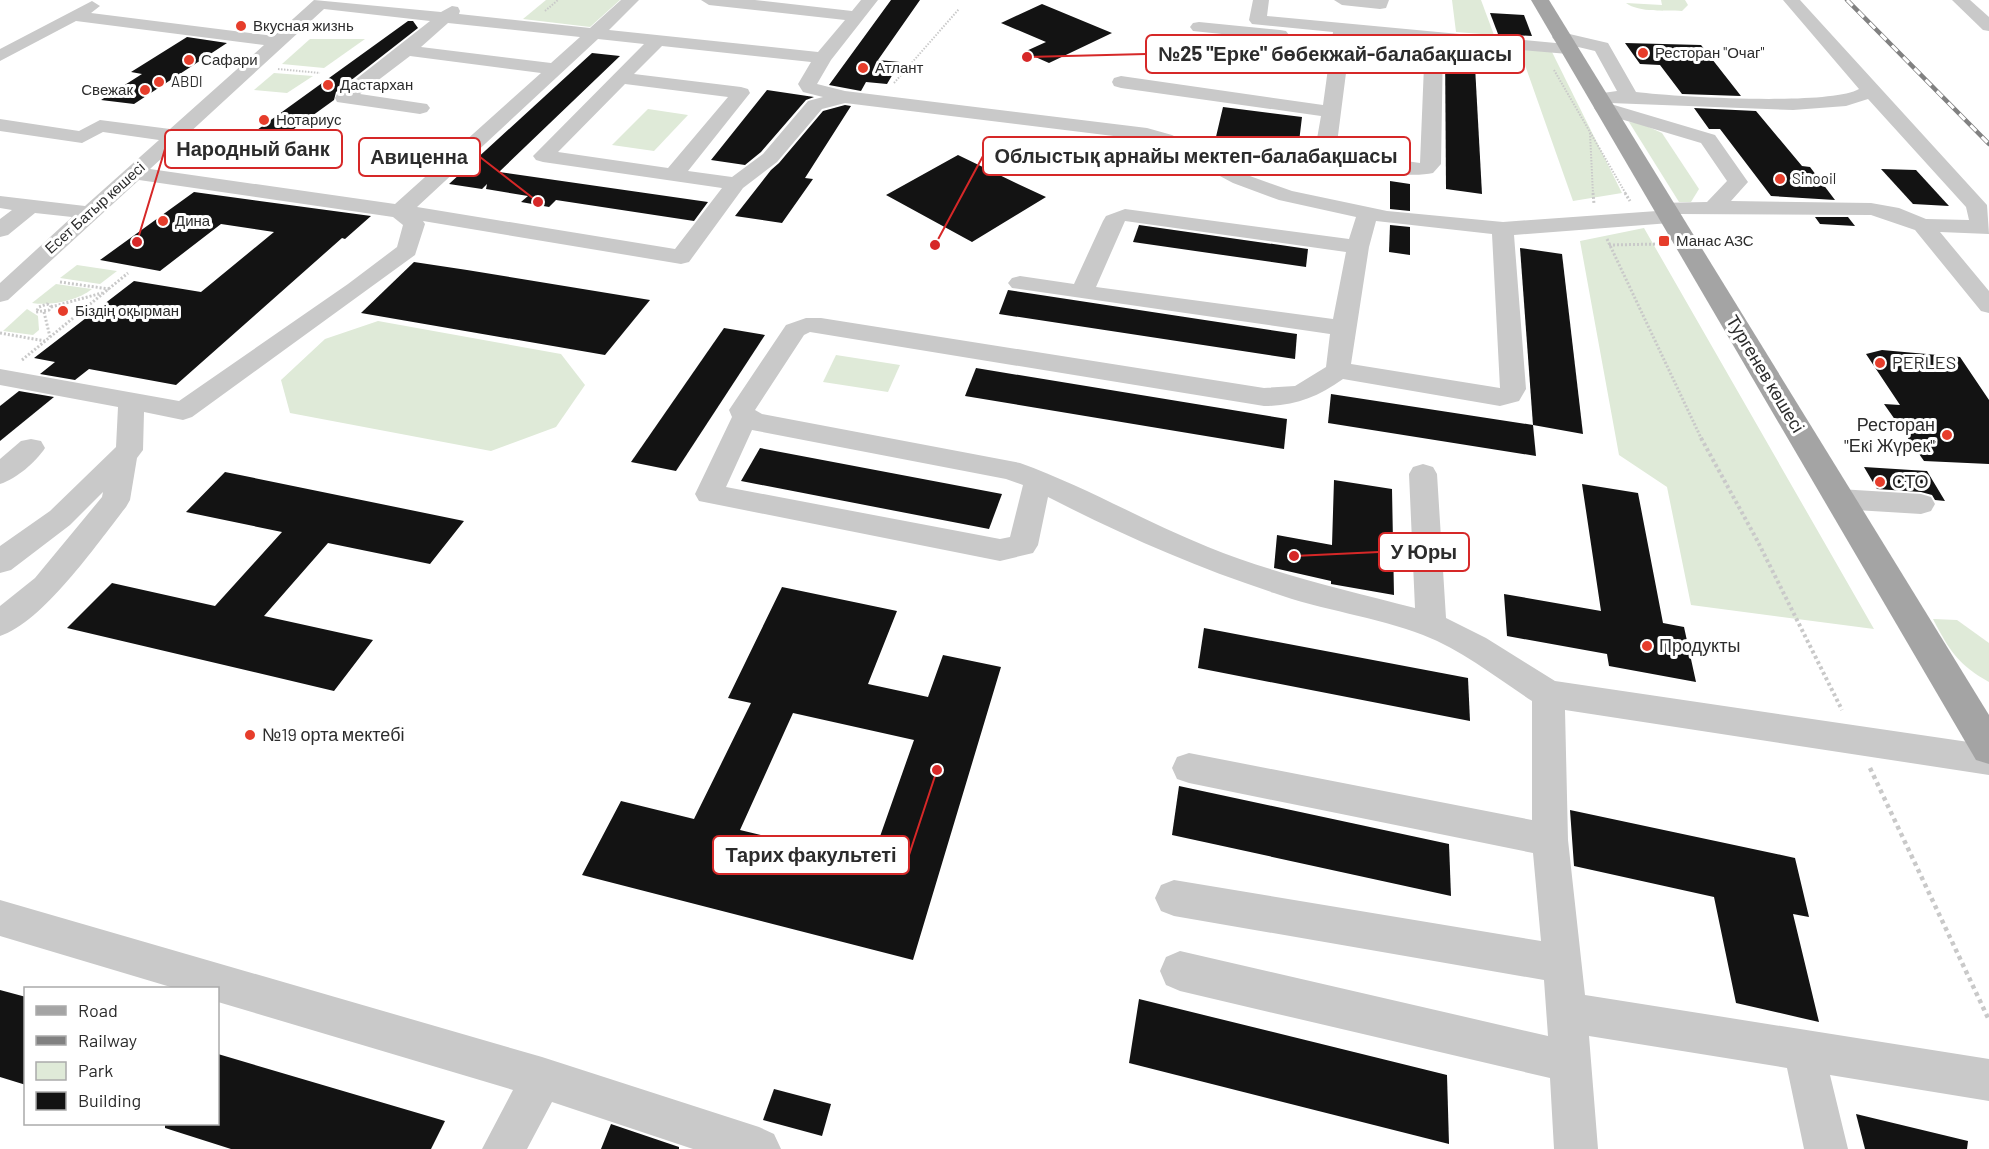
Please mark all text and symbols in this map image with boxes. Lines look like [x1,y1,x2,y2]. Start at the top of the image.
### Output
place label: Вкусная жизнь [253,16,354,34]
marker: Вкусная жизнь [234,19,248,33]
callout: №25 "Ерке" бөбекжай-балабақшасы [1146,35,1524,73]
text: №25 "Ерке" бөбекжай-балабақшасы [1158,41,1512,65]
place label: Ресторан "Очаг" [1655,43,1764,61]
marker: Ресторан "Очаг" [1636,46,1650,60]
place label: Сафари [201,50,258,68]
marker: Сафари [182,53,196,67]
place label: Атлант [875,58,924,76]
marker: Атлант [856,61,870,75]
place label: ABDI [171,72,203,90]
marker: ABDI [152,75,166,89]
place label: Дастархан [340,75,413,93]
marker: Дастархан [321,78,335,92]
place label: Свежак [81,80,133,98]
marker: Свежак [138,83,152,97]
place label: Нотариус [276,110,342,128]
marker: Нотариус [257,113,271,127]
callout: Народный банк [165,130,342,168]
text: Народный банк [176,136,331,160]
callout: Облыстық арнайы мектеп-балабақшасы [983,137,1410,175]
callout: Авиценна [359,138,480,176]
text: Облыстық арнайы мектеп-балабақшасы [994,143,1398,167]
text: Авиценна [370,144,469,168]
street label: Есет Батыр көшесі [41,158,148,257]
place label: Sinooil [1792,169,1836,187]
marker: Sinooil [1773,172,1787,186]
place label: Дина [175,211,211,229]
marker: Дина [156,214,170,228]
place label: Манас АЗС [1676,231,1754,249]
marker: Манас АЗС [1657,234,1671,248]
place label: Біздің оқырман [75,301,179,319]
marker: Біздің оқырман [56,304,70,318]
street label: Тургенев көшесі [1722,311,1810,436]
place label: PERLES [1892,351,1956,373]
marker: PERLES [1873,356,1887,370]
place label: Ресторан "Екi Жүрек" [1844,413,1935,456]
marker: Ресторан "Екi Жүрек" [1940,428,1954,442]
place label: СТО [1892,470,1929,492]
marker: СТО [1873,475,1887,489]
callout: У Юры [1379,533,1469,571]
text: У Юры [1391,539,1457,563]
place label: Продукты [1659,634,1740,656]
marker: Продукты [1640,639,1654,653]
place label: №19 орта мектебі [262,723,405,745]
marker: №19 орта мектебі [243,728,257,742]
callout: Тарих факультеті [713,836,909,874]
text: Тарих факультеті [725,842,897,866]
legend [24,987,219,1125]
text: Road [78,999,118,1021]
text: Railway [78,1029,137,1051]
text: Park [78,1059,113,1081]
text: Building [78,1089,141,1111]

